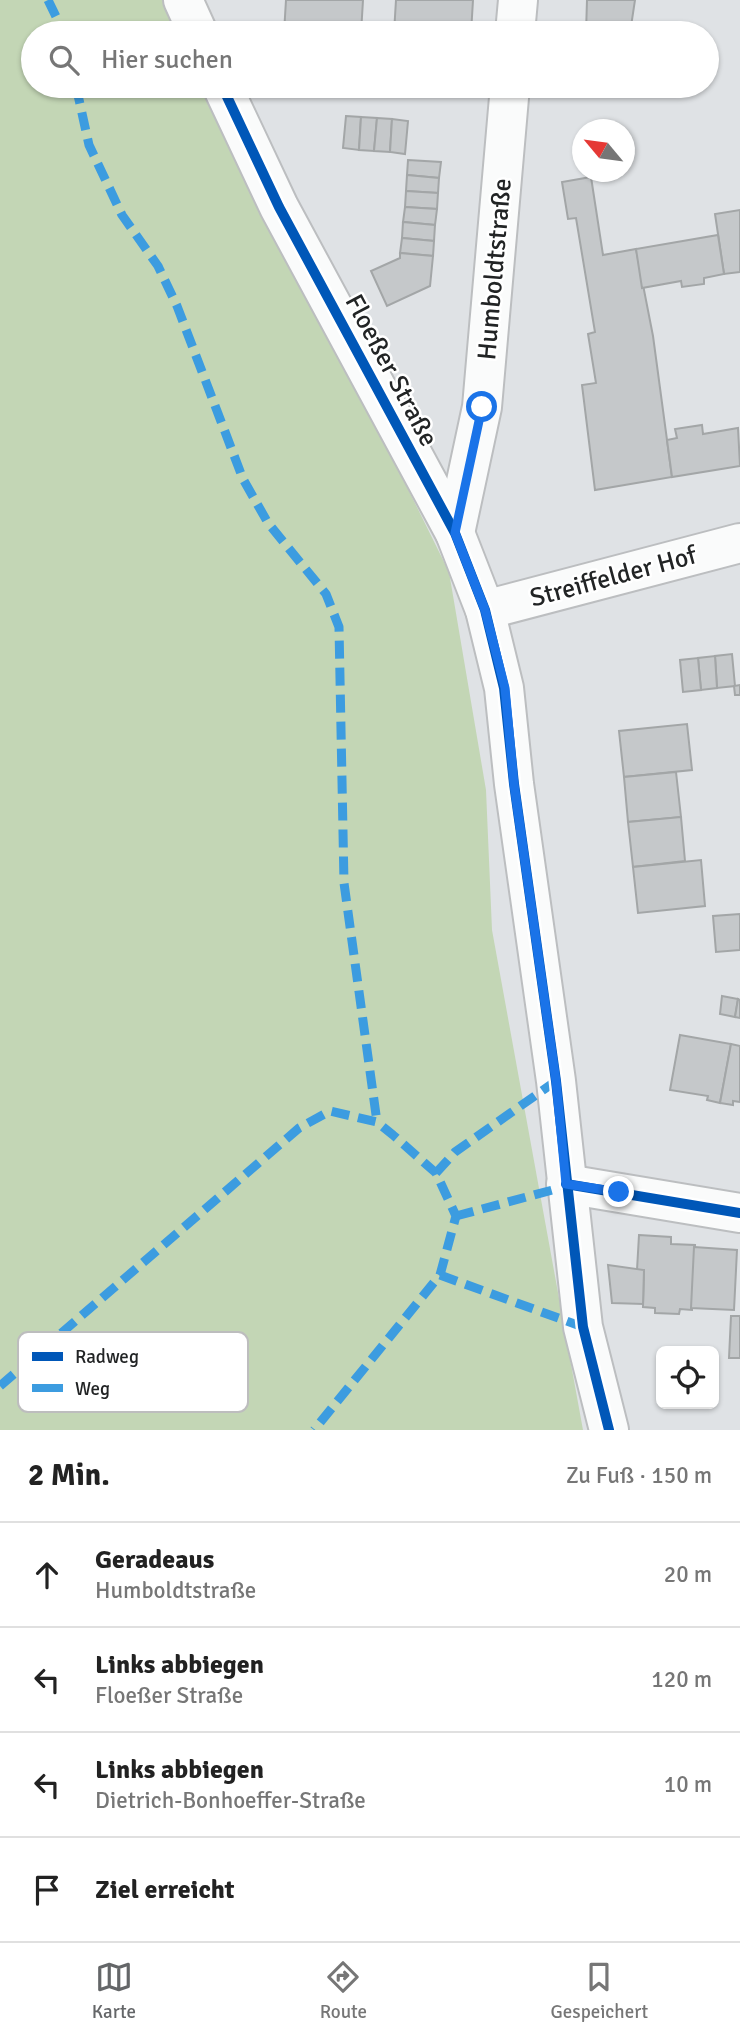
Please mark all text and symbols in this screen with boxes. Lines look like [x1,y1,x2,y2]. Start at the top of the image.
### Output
search box [21,21,719,98]
icon: search [45,41,83,79]
text: Hier suchen [101,44,233,76]
north arrow [572,119,635,182]
street label: Humboldtstraße [471,177,519,361]
street label: Floeßer Straße [338,289,445,452]
route start [466,391,497,422]
street label: Streiffelder Hof [526,539,701,615]
route end [603,1176,634,1207]
legend [18,1332,248,1412]
text: Radweg [75,1345,139,1369]
map controls [656,1346,719,1409]
button: locate [656,1346,719,1409]
text: Weg [75,1377,110,1401]
text: 2 Min. [28,1457,110,1494]
text: Zu Fuß · 150 m [566,1461,712,1490]
text: Geradeaus [95,1544,214,1576]
icon: ahead [28,1556,66,1594]
text: 20 m [664,1560,712,1589]
text: Humboldtstraße [95,1576,256,1605]
text: Links abbiegen [95,1649,264,1681]
icon: left [28,1661,66,1699]
text: 120 m [651,1665,712,1694]
text: Floeßer Straße [95,1681,243,1710]
text: Links abbiegen [95,1754,264,1786]
icon: left [28,1766,66,1804]
text: 10 m [664,1770,712,1799]
text: Dietrich-Bonhoeffer-Straße [95,1786,366,1815]
icon: arrive [28,1871,66,1909]
text: Ziel erreicht [95,1874,235,1906]
tab: Karte [92,1958,136,2024]
tab: Route [320,1958,367,2024]
tab: Gespeichert [551,1958,648,2024]

